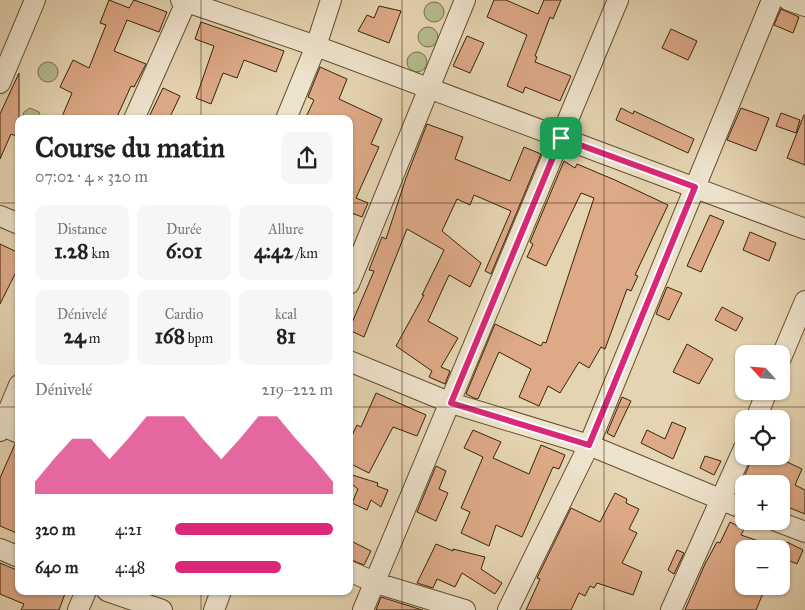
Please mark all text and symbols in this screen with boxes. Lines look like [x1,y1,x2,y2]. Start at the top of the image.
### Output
pin [540,117,582,159]
icon: arrive [547,124,575,152]
text: Course du matin [35,130,225,165]
button: share [281,132,333,184]
text: 07:02 · 4 × 320 m [35,167,148,186]
text: Distance [57,221,107,238]
text: Durée [166,221,202,238]
text: Allure [268,221,304,238]
text: 1.28 [54,238,88,264]
text: 6:01 [166,238,202,264]
text: 4:42 [254,238,293,264]
text: km [88,245,110,262]
text: /km [293,245,318,262]
text: Dénivelé [57,306,107,323]
text: Cardio [165,306,203,323]
text: kcal [275,306,297,323]
text: 24 [64,323,86,349]
text: 168 [155,323,185,349]
text: 81 [276,323,296,349]
text: m [86,330,100,347]
text: bpm [185,330,213,347]
north arrow [735,345,790,400]
map controls [735,345,790,595]
text: Dénivelé [35,380,92,399]
text: 219–222 m [261,380,333,399]
button: locate [735,410,790,465]
button: + [735,475,790,530]
text: 320 m [35,520,76,539]
text: 4:21 [115,520,142,539]
button: − [735,540,790,595]
text: 640 m [35,558,78,577]
text: 4:48 [115,558,145,577]

